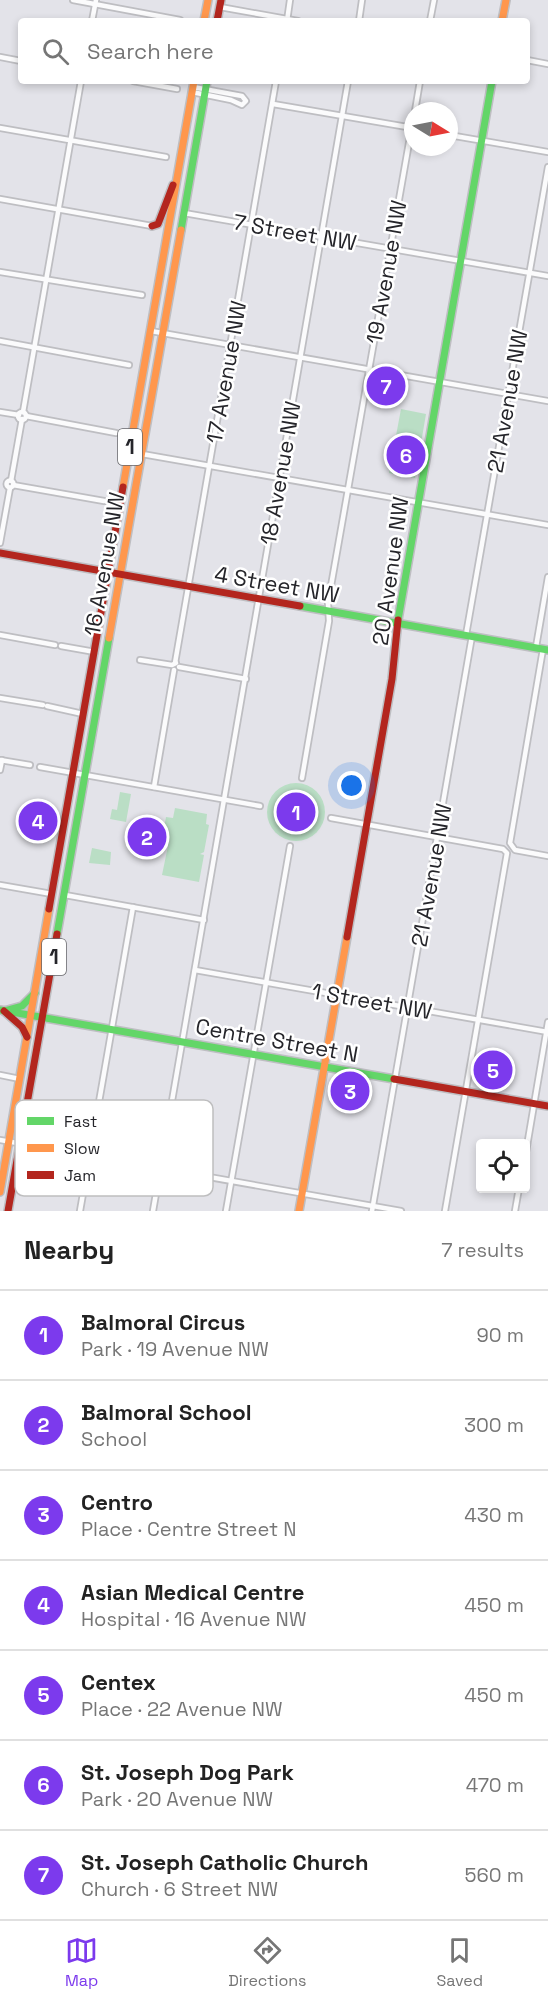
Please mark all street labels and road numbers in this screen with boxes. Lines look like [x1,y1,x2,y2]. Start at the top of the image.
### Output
street label: 19 Avenue NW [360,198,412,346]
street label: 7 Street NW [231,207,359,257]
street label: 17 Avenue NW [200,299,252,445]
street label: 21 Avenue NW [481,327,533,475]
street label: 18 Avenue NW [254,399,306,547]
road number: 1 [118,429,142,465]
street label: 16 Avenue NW [78,490,130,638]
street label: 20 Avenue NW [366,495,414,647]
street label: 4 Street NW [212,559,342,609]
street label: 21 Avenue NW [405,801,457,949]
road number: 1 [42,939,66,975]
street label: 1 Street NW [310,977,434,1025]
street label: Centre Street N [194,1012,360,1068]

